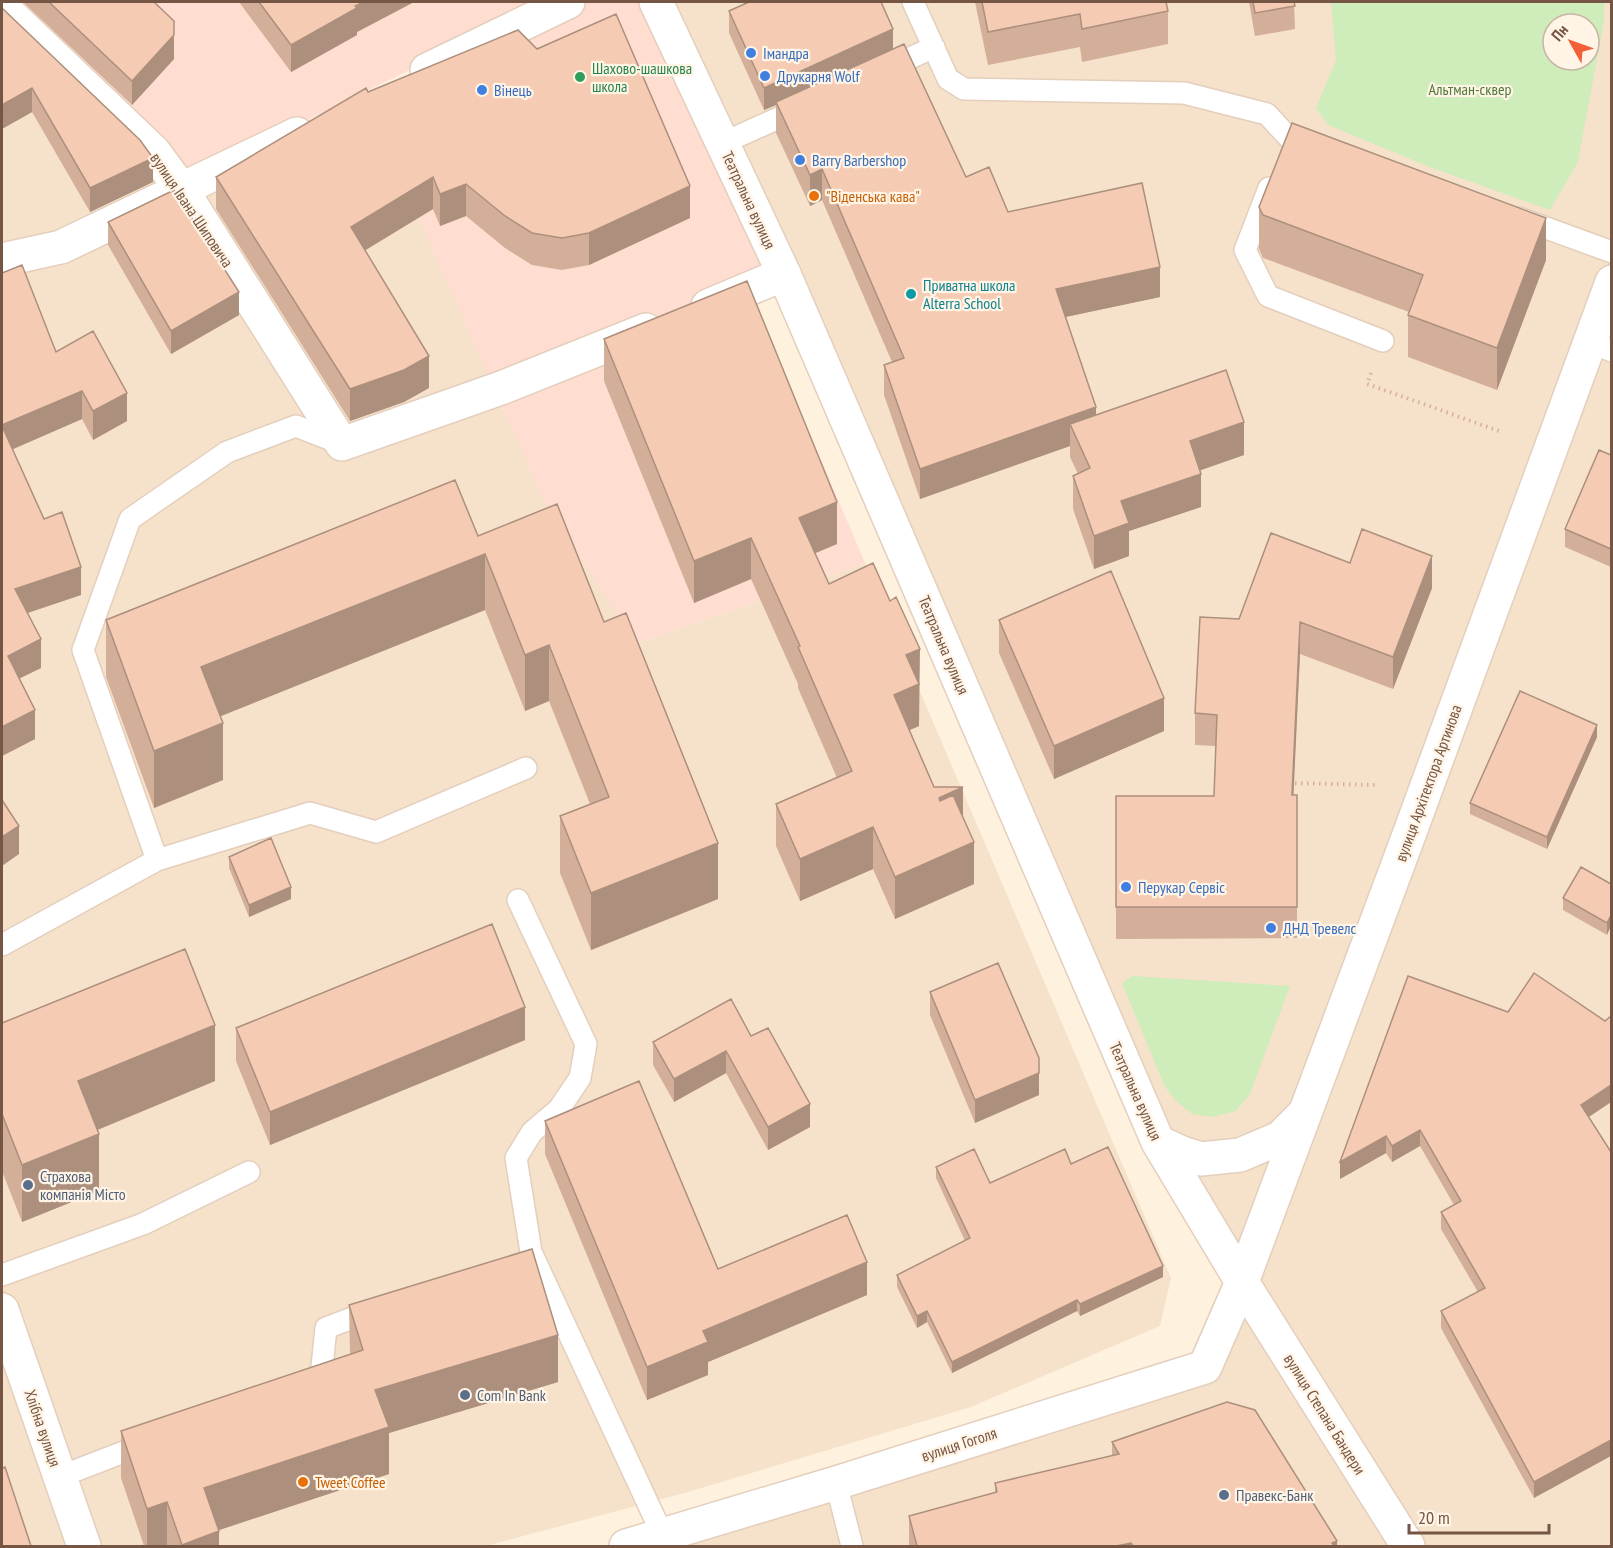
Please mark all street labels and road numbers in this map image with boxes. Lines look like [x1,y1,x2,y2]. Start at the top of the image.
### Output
street label: Театральна вулиця [718,148,780,252]
street label: вулиця Івана Шиповича [146,149,238,271]
street label: Театральна вулиця [914,593,974,697]
street label: вулиця Архітектора Артинова [1390,702,1466,864]
street label: Театральна вулиця [1105,1039,1167,1143]
street label: вулиця Степана Бандери [1280,1350,1370,1478]
street label: Хлібна вулиця [20,1387,66,1469]
street label: вулиця Гоголя [919,1422,999,1466]

